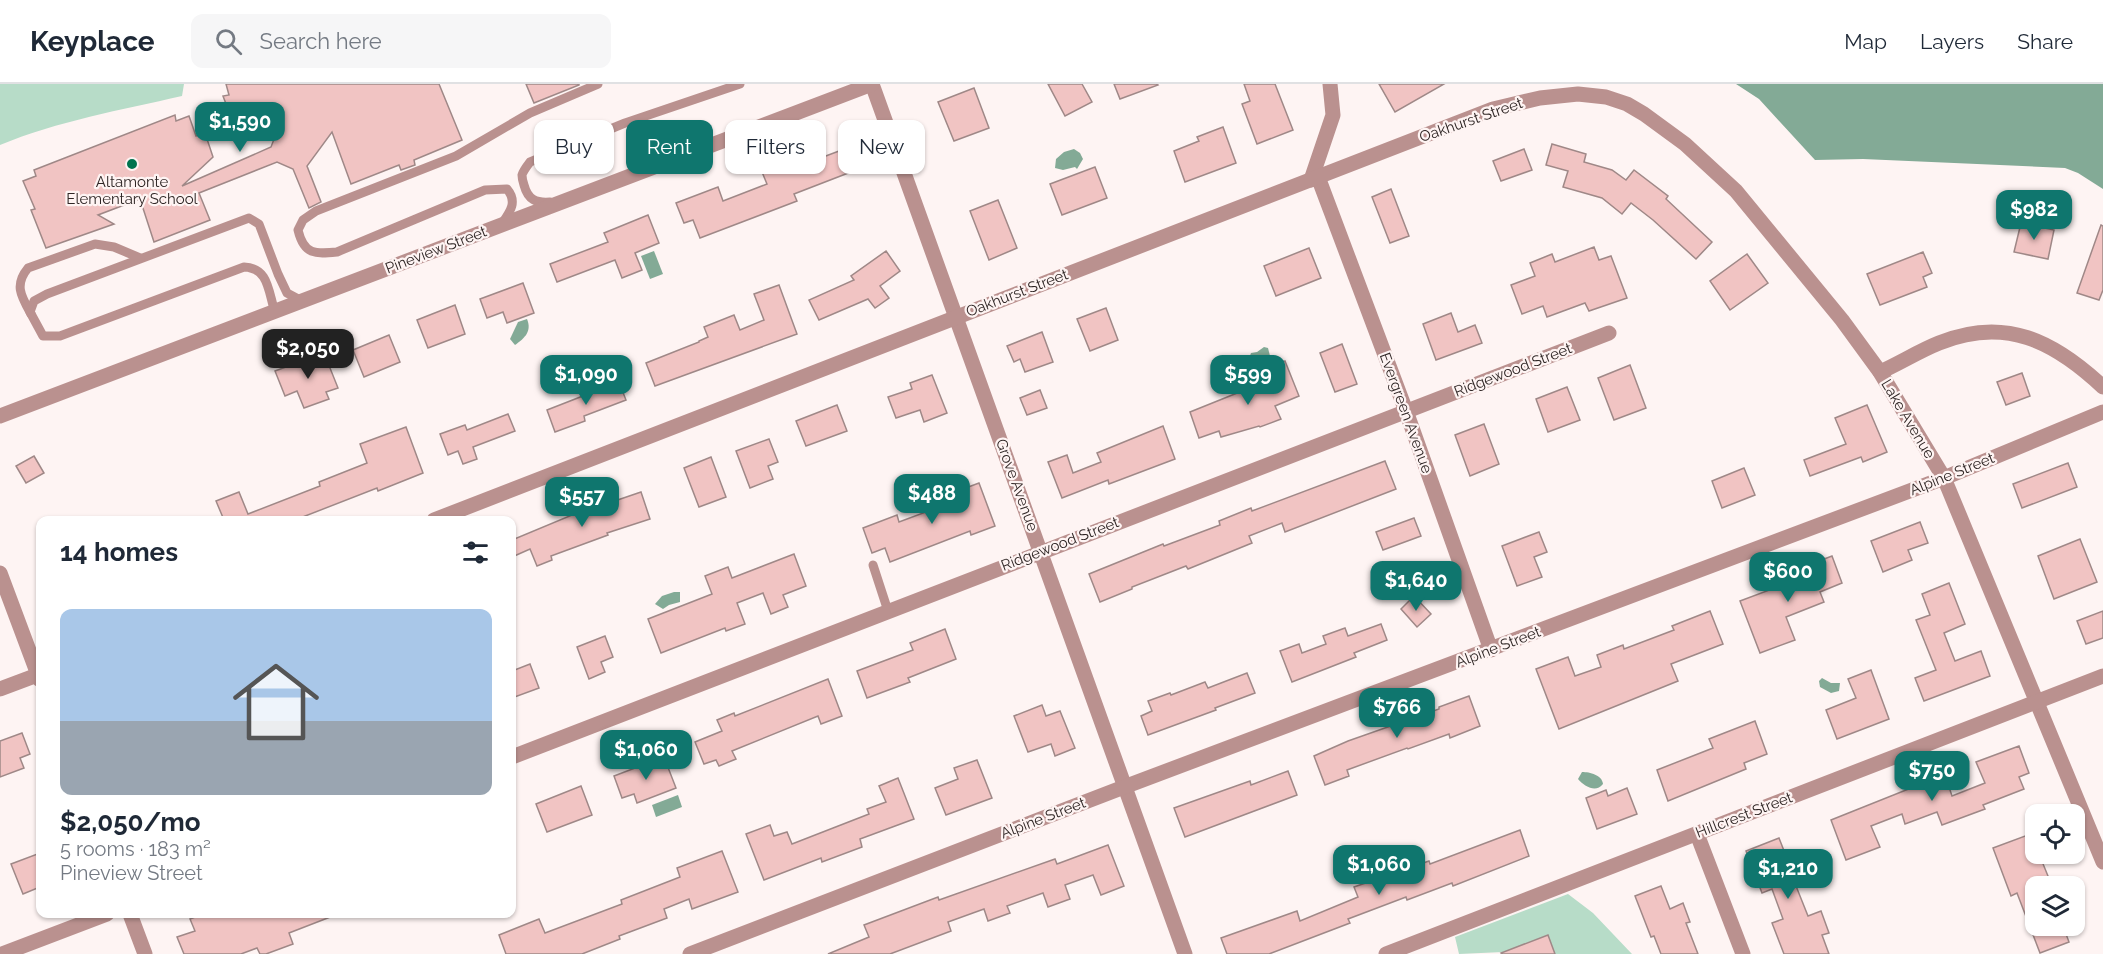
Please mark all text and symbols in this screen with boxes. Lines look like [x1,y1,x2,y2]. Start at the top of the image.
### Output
search box [191,14,611,68]
text: Keyplace [30,25,155,58]
icon: search [212,25,245,58]
text: Search here [260,28,382,54]
text: Map [1844,29,1887,54]
text: Layers [1920,29,1984,54]
text: Share [2017,29,2073,54]
street label: Oakhurst Street [1417,94,1525,146]
pin: $1,590 [191,102,289,153]
text: $1,590 [209,109,271,133]
chip: Buy [534,120,614,174]
chip: Rent [626,120,713,174]
chip: Filters [725,120,826,174]
chip: New [838,120,925,174]
marker: Altamonte Elementary School [125,157,139,171]
place label: Altamonte Elementary School [66,173,199,208]
pin: $982 [1998,190,2070,241]
text: $982 [2010,197,2058,221]
street label: Pineview Street [383,222,489,278]
street label: Oakhurst Street [963,265,1071,321]
pin: $2,050 [259,329,357,380]
text: $2,050 [276,336,340,360]
street label: Ridgewood Street [1452,339,1574,401]
street label: Evergreen Avenue [1376,350,1436,476]
pin: $1,090 [537,355,635,406]
pin: $599 [1212,355,1284,406]
text: $1,090 [554,362,618,386]
text: $599 [1224,362,1272,386]
street label: Lake Avenue [1877,376,1939,462]
street label: Grove Avenue [992,436,1042,534]
street label: Alpine Street [1907,449,1997,499]
pin: $488 [896,474,968,525]
pin: $557 [546,477,618,528]
text: $488 [908,481,956,505]
text: $557 [559,484,605,508]
street label: Ridgewood Street [999,513,1121,575]
icon: filters [459,536,492,569]
text: 14 homes [60,537,178,567]
pin: $600 [1752,552,1824,603]
text: $600 [1763,559,1813,583]
pin: $1,640 [1367,561,1465,612]
text: $1,640 [1384,568,1448,592]
street label: Alpine Street [1453,623,1543,671]
icon: home [222,648,330,756]
pin: $766 [1361,688,1433,739]
text: $766 [1373,695,1421,719]
pin: $1,060 [597,730,695,781]
text: $1,060 [614,737,678,761]
pin: $750 [1896,751,1968,802]
text: $750 [1909,758,1956,782]
street label: Hillcrest Street [1693,788,1795,842]
street label: Alpine Street [998,794,1088,842]
map controls [2025,804,2085,936]
button: locate [2025,804,2085,864]
text: $2,050/mo [60,807,201,837]
text: 5 rooms · 183 m² [60,837,211,861]
pin: $1,060 [1330,845,1428,896]
pin: $1,210 [1739,849,1837,900]
text: $1,060 [1347,852,1411,876]
text: $1,210 [1758,856,1818,880]
text: Pineview Street [60,861,203,885]
button: layers [2025,876,2085,936]

